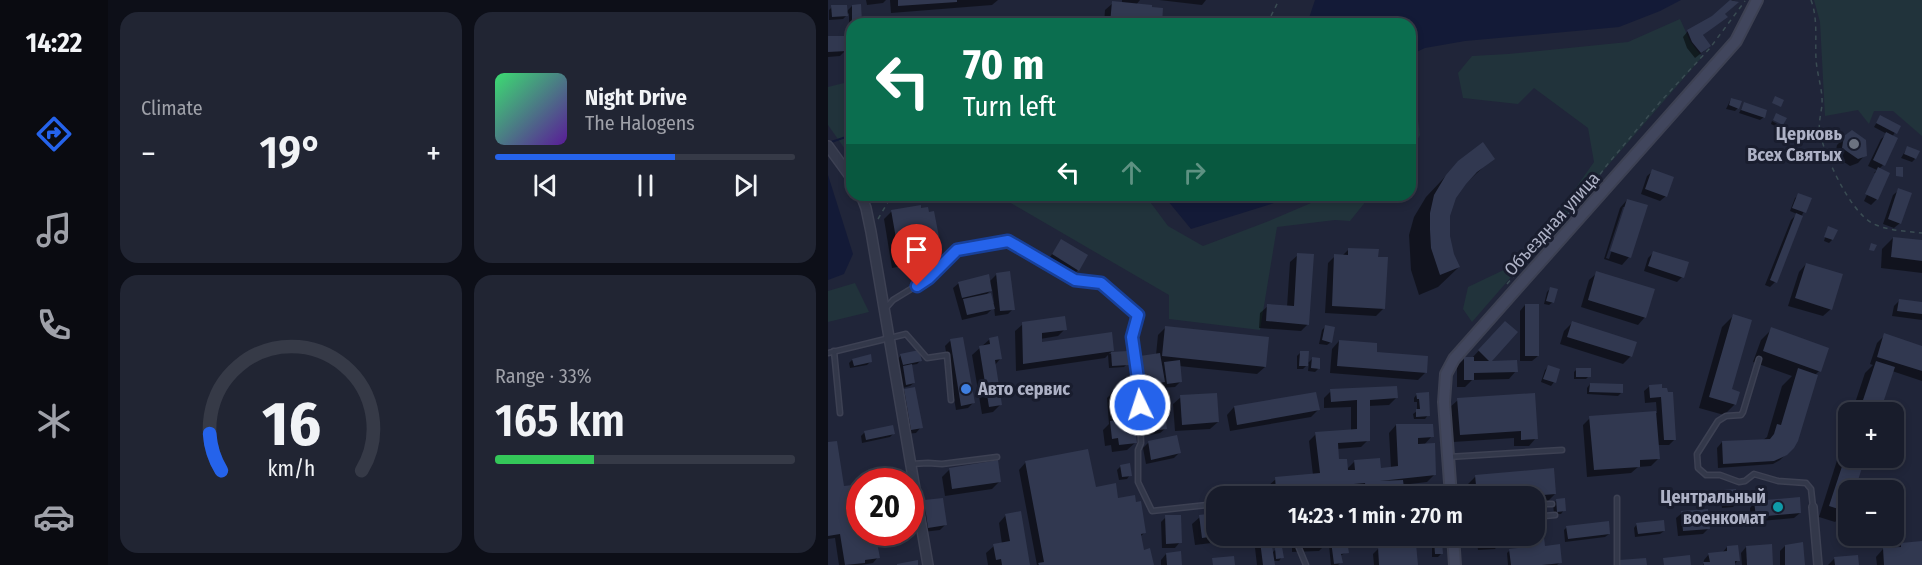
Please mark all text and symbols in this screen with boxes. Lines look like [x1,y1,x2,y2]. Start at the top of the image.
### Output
text: 14:22 [26,27,82,59]
text: 70 m [963,40,1044,90]
icon: left [864,42,942,120]
text: Night Drive [585,84,687,111]
text: Turn left [963,91,1056,123]
text: Climate [141,96,203,120]
text: The Halogens [585,111,695,135]
icon: directions [33,113,75,155]
place label: Церковь Всех Святых [1747,123,1843,166]
text: 19° [260,126,322,180]
text: − [141,134,156,174]
text: + [426,134,441,174]
marker: Церковь Всех Святых [1847,137,1861,151]
icon: left [1052,156,1085,189]
icon: ahead [1115,156,1148,189]
icon: right [1178,156,1211,189]
street label: Объездная улица [1500,167,1604,280]
icon: previous [529,169,562,202]
icon: pause [629,169,662,202]
icon: next [729,169,762,202]
icon: music [33,209,75,251]
pin [891,224,942,286]
icon: arrive [900,233,933,266]
icon: phone [33,304,75,346]
text: Range · 33% [495,364,592,388]
position arrow [1108,373,1172,437]
place label: Авто сервис [977,378,1070,400]
marker: Авто сервис [959,382,973,396]
text: 16 [261,387,321,462]
text: 165 km [495,394,625,448]
icon: climate [33,400,75,442]
map controls [1838,402,1904,546]
button: + [1838,402,1904,468]
text: km/h [267,456,315,482]
speed limit sign: 20 [846,468,924,546]
button: − [1838,480,1904,546]
place label: Центральный военкомат [1660,486,1766,529]
icon: car [33,496,75,538]
marker: Центральный военкомат [1771,500,1785,514]
text: 14:23 · 1 min · 270 m [1288,502,1463,529]

